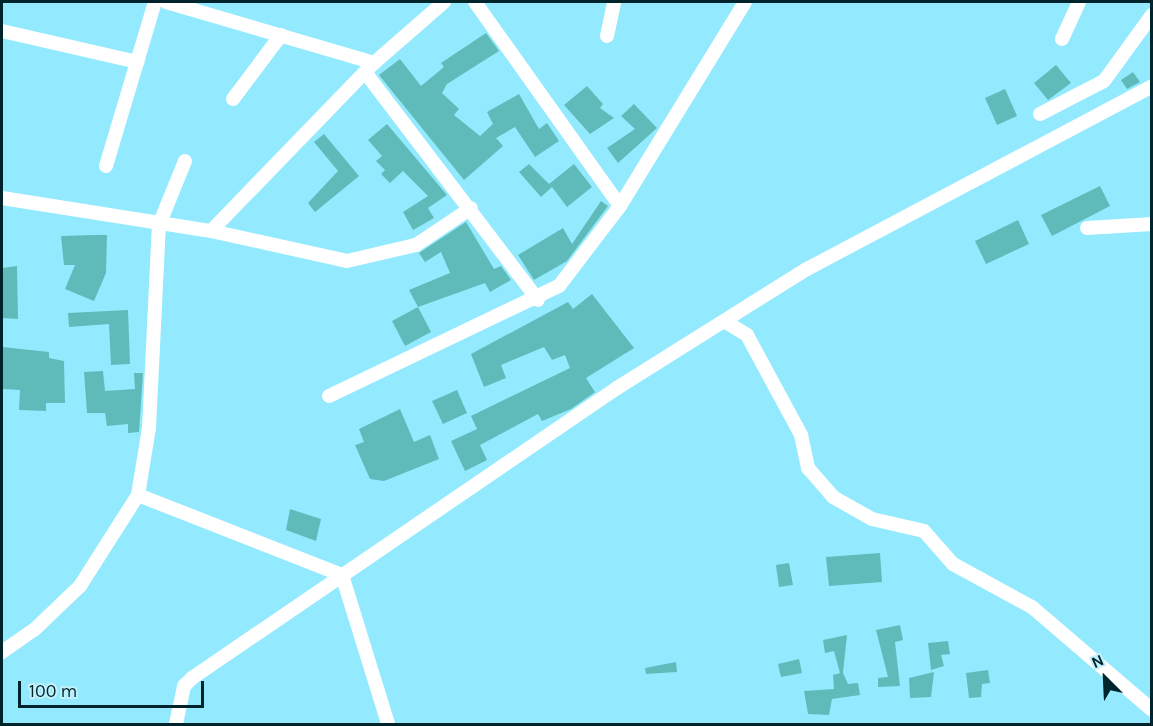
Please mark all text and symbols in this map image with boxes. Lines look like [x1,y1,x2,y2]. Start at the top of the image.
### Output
north arrow [1075,648,1135,708]
text: N [1088,650,1107,672]
scale bar [21,669,207,707]
text: 100 m [29,680,77,702]

